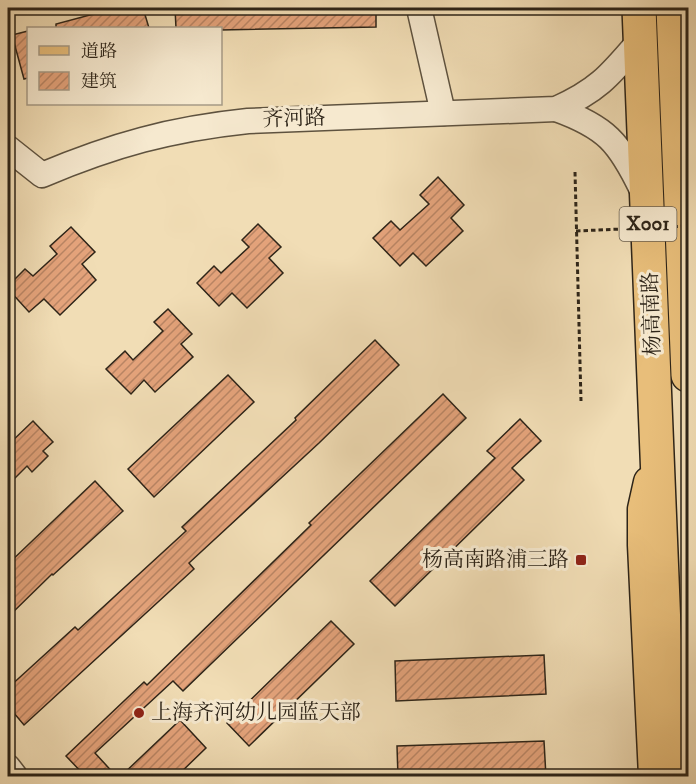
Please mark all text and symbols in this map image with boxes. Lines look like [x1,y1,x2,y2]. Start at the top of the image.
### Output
legend [27,27,222,105]
text: 道路 [81,41,117,63]
text: 建筑 [81,71,117,93]
street label: 齐河路 [262,105,326,133]
road number: X001 [620,207,676,241]
street label: 杨高南路 [638,272,666,356]
place label: 杨高南路浦三路 [422,547,569,573]
marker: 杨高南路浦三路 [574,553,588,567]
place label: 上海齐河幼儿园蓝天部 [151,700,361,726]
marker: 上海齐河幼儿园蓝天部 [132,706,146,720]

